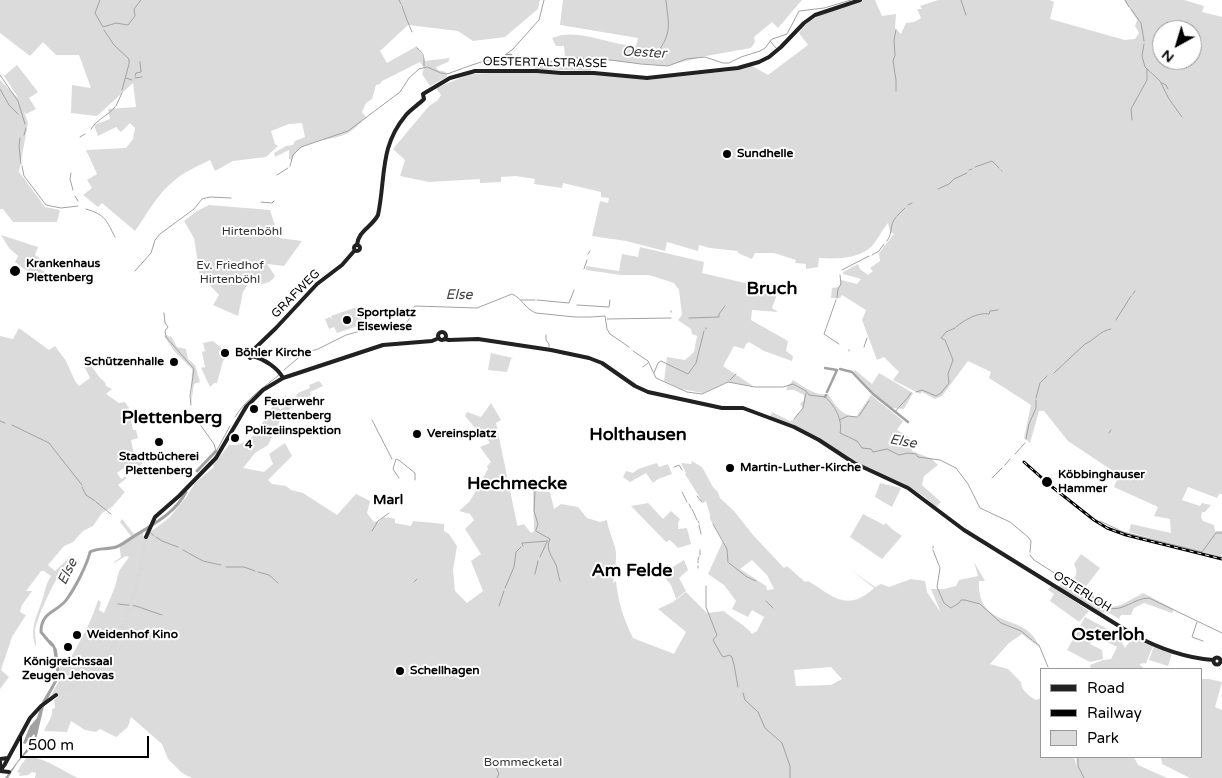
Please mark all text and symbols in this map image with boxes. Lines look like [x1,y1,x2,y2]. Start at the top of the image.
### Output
north arrow [1152,20,1202,70]
water label: Oester [621,43,667,63]
text: N [1158,46,1178,66]
street label: OESTERTALSTRASSE [483,55,607,71]
place label: Sundhelle [737,147,793,161]
marker: Sundhelle [721,148,733,160]
park label: Hirtenböhl [222,225,282,239]
place label: Krankenhaus Plettenberg [26,257,100,285]
park label: Ev. Friedhof Hirtenböhl [196,259,264,287]
marker: Krankenhaus Plettenberg [8,264,22,278]
street label: GRAFWEG [269,267,323,321]
district label: Bruch [747,278,797,300]
water label: Else [445,287,473,303]
place label: Sportplatz Elsewiese [357,306,416,334]
marker: Sportplatz Elsewiese [341,314,353,326]
place label: Böhler Kirche [235,346,311,360]
marker: Böhler Kirche [219,347,231,359]
place label: Schützenhalle [84,355,164,369]
marker: Schützenhalle [168,356,180,368]
place label: Feuerwehr Plettenberg [264,395,331,423]
marker: Feuerwehr Plettenberg [248,403,260,415]
district label: Plettenberg [122,407,222,429]
place label: Polizeiinspektion 4 [245,424,341,452]
district label: Holthausen [589,424,687,446]
place label: Vereinsplatz [427,427,496,441]
marker: Vereinsplatz [411,428,423,440]
water label: Else [888,431,918,453]
marker: Polizeiinspektion 4 [229,432,241,444]
marker: Stadtbücherei Plettenberg [153,436,165,448]
place label: Stadtbücherei Plettenberg [119,450,199,478]
place label: Martin-Luther-Kirche [740,461,861,475]
marker: Martin-Luther-Kirche [724,462,736,474]
place label: Köbbinghauser Hammer [1058,468,1145,496]
district label: Hechmecke [467,473,567,495]
marker: Köbbinghauser Hammer [1040,475,1054,489]
district label: Marl [373,492,403,508]
water label: Else [55,556,81,588]
district label: Am Felde [592,560,672,582]
street label: OSTERLOH [1050,568,1114,616]
district label: Osterloh [1071,624,1145,646]
place label: Weidenhof Kino [87,628,178,642]
marker: Weidenhof Kino [71,629,83,641]
marker: Königreichssaal Zeugen Jehovas [62,641,74,653]
place label: Königreichssaal Zeugen Jehovas [22,655,114,683]
place label: Schellhagen [410,664,480,678]
marker: Schellhagen [394,665,406,677]
legend [1040,668,1202,758]
text: Road [1087,679,1125,697]
text: Railway [1087,704,1142,722]
scale bar [22,726,151,758]
text: Park [1087,729,1119,747]
text: 500 m [28,736,74,754]
park label: Bommecketal [484,756,562,770]

